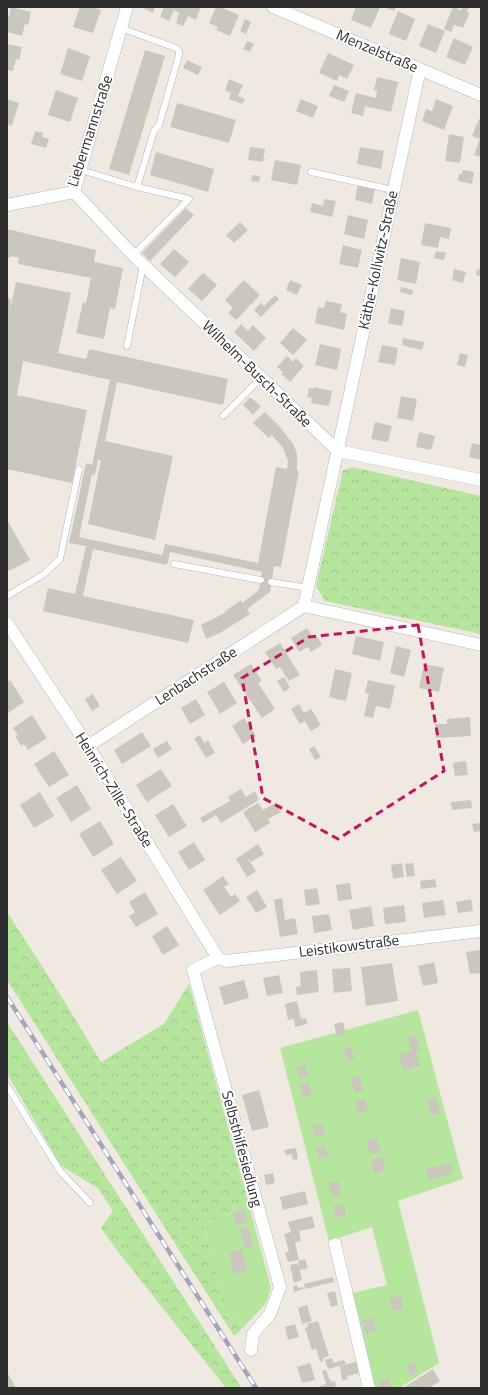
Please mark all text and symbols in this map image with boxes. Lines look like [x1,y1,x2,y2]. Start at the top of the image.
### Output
street label: Menzelstraße [333,23,422,78]
street label: Liebermannstraße [61,72,118,190]
street label: Käthe-Kollwitz-Straße [352,188,403,331]
street label: Wilhelm-Busch-Straße [197,315,318,432]
street label: Lenbachstraße [150,640,241,711]
street label: Heinrich-Zille-Straße [70,728,159,852]
street label: Leistikowstraße [297,928,400,963]
street label: Selbsthilfesiedlung [216,1088,269,1210]

